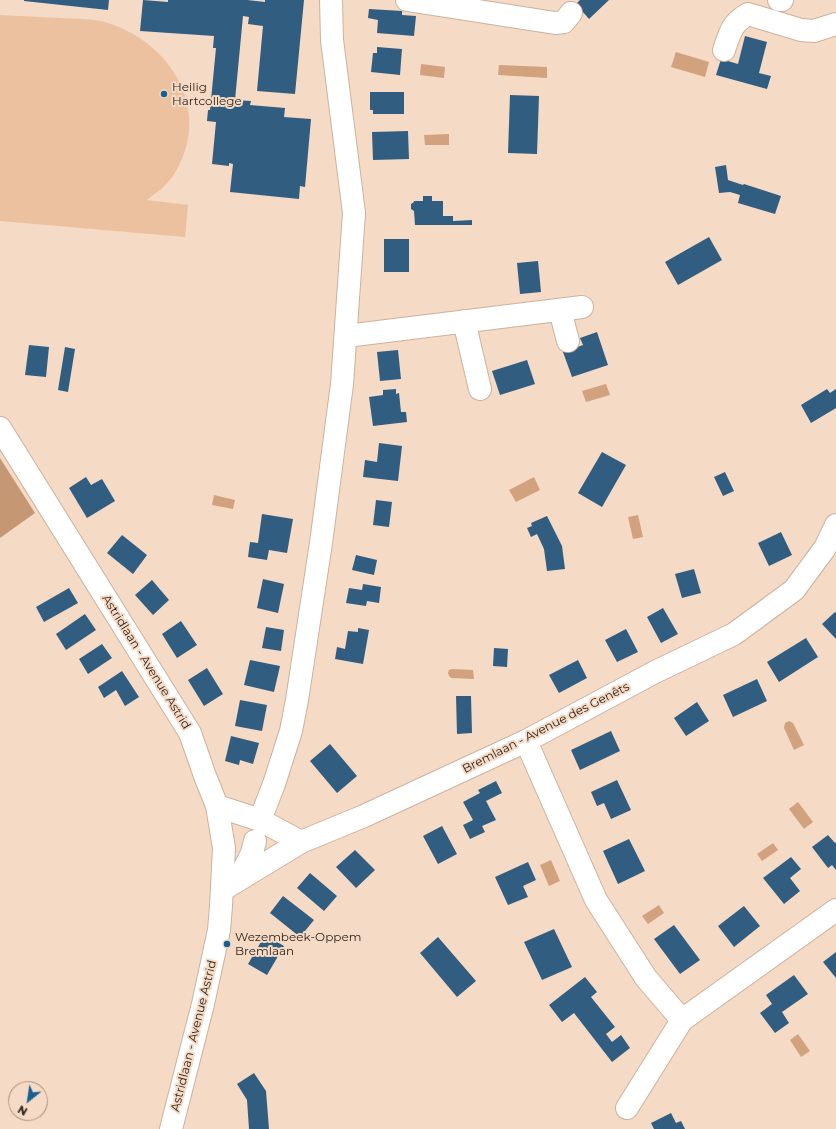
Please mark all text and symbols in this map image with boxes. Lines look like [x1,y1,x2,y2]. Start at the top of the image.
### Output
place label: Heilig Hartcollege [172,80,242,108]
marker: Heilig Hartcollege [159,89,169,99]
street label: Astridlaan - Avenue Astrid [99,592,193,732]
street label: Bremlaan - Avenue des Genêts [460,679,632,777]
place label: Wezembeek-Oppem Bremlaan [235,930,361,958]
marker: Wezembeek-Oppem Bremlaan [222,939,232,949]
street label: Astridlaan - Avenue Astrid [168,959,220,1113]
north arrow [8,1081,48,1121]
text: N [15,1102,30,1119]

